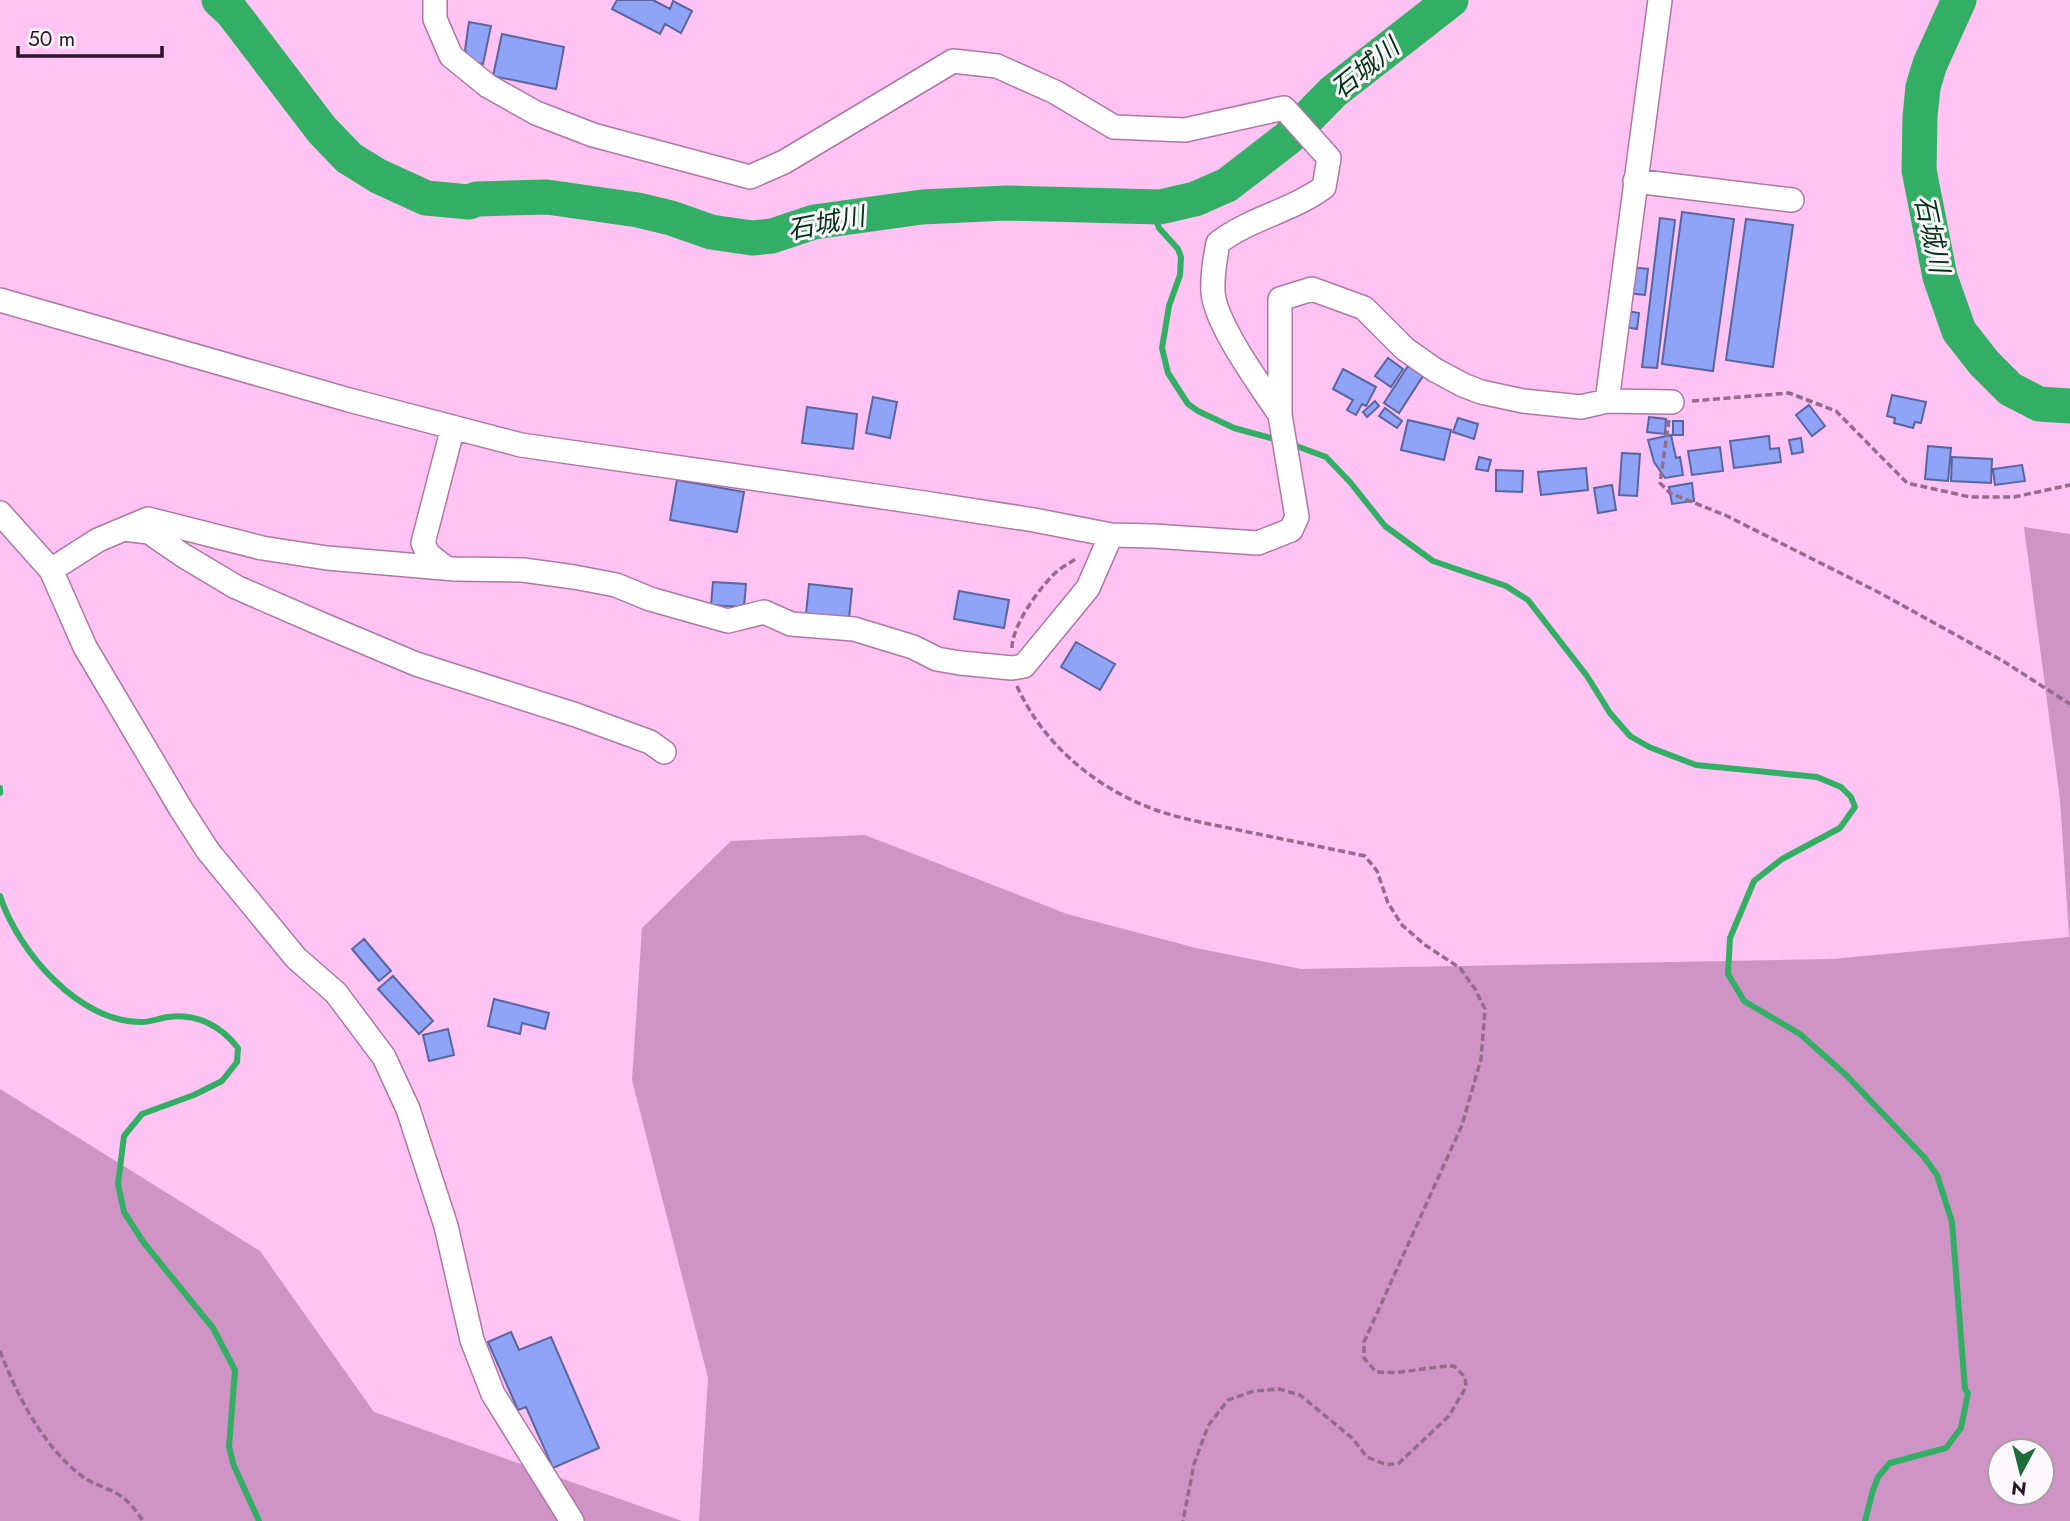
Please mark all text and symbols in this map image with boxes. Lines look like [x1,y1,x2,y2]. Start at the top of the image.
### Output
scale bar [18,14,161,58]
text: 50 m [28,24,75,54]
water label: 石城川 [1323,27,1410,107]
water label: 石城川 [1905,192,1959,279]
water label: 石城川 [784,196,871,249]
north arrow [1986,1437,2056,1507]
text: N [2010,1474,2028,1503]

